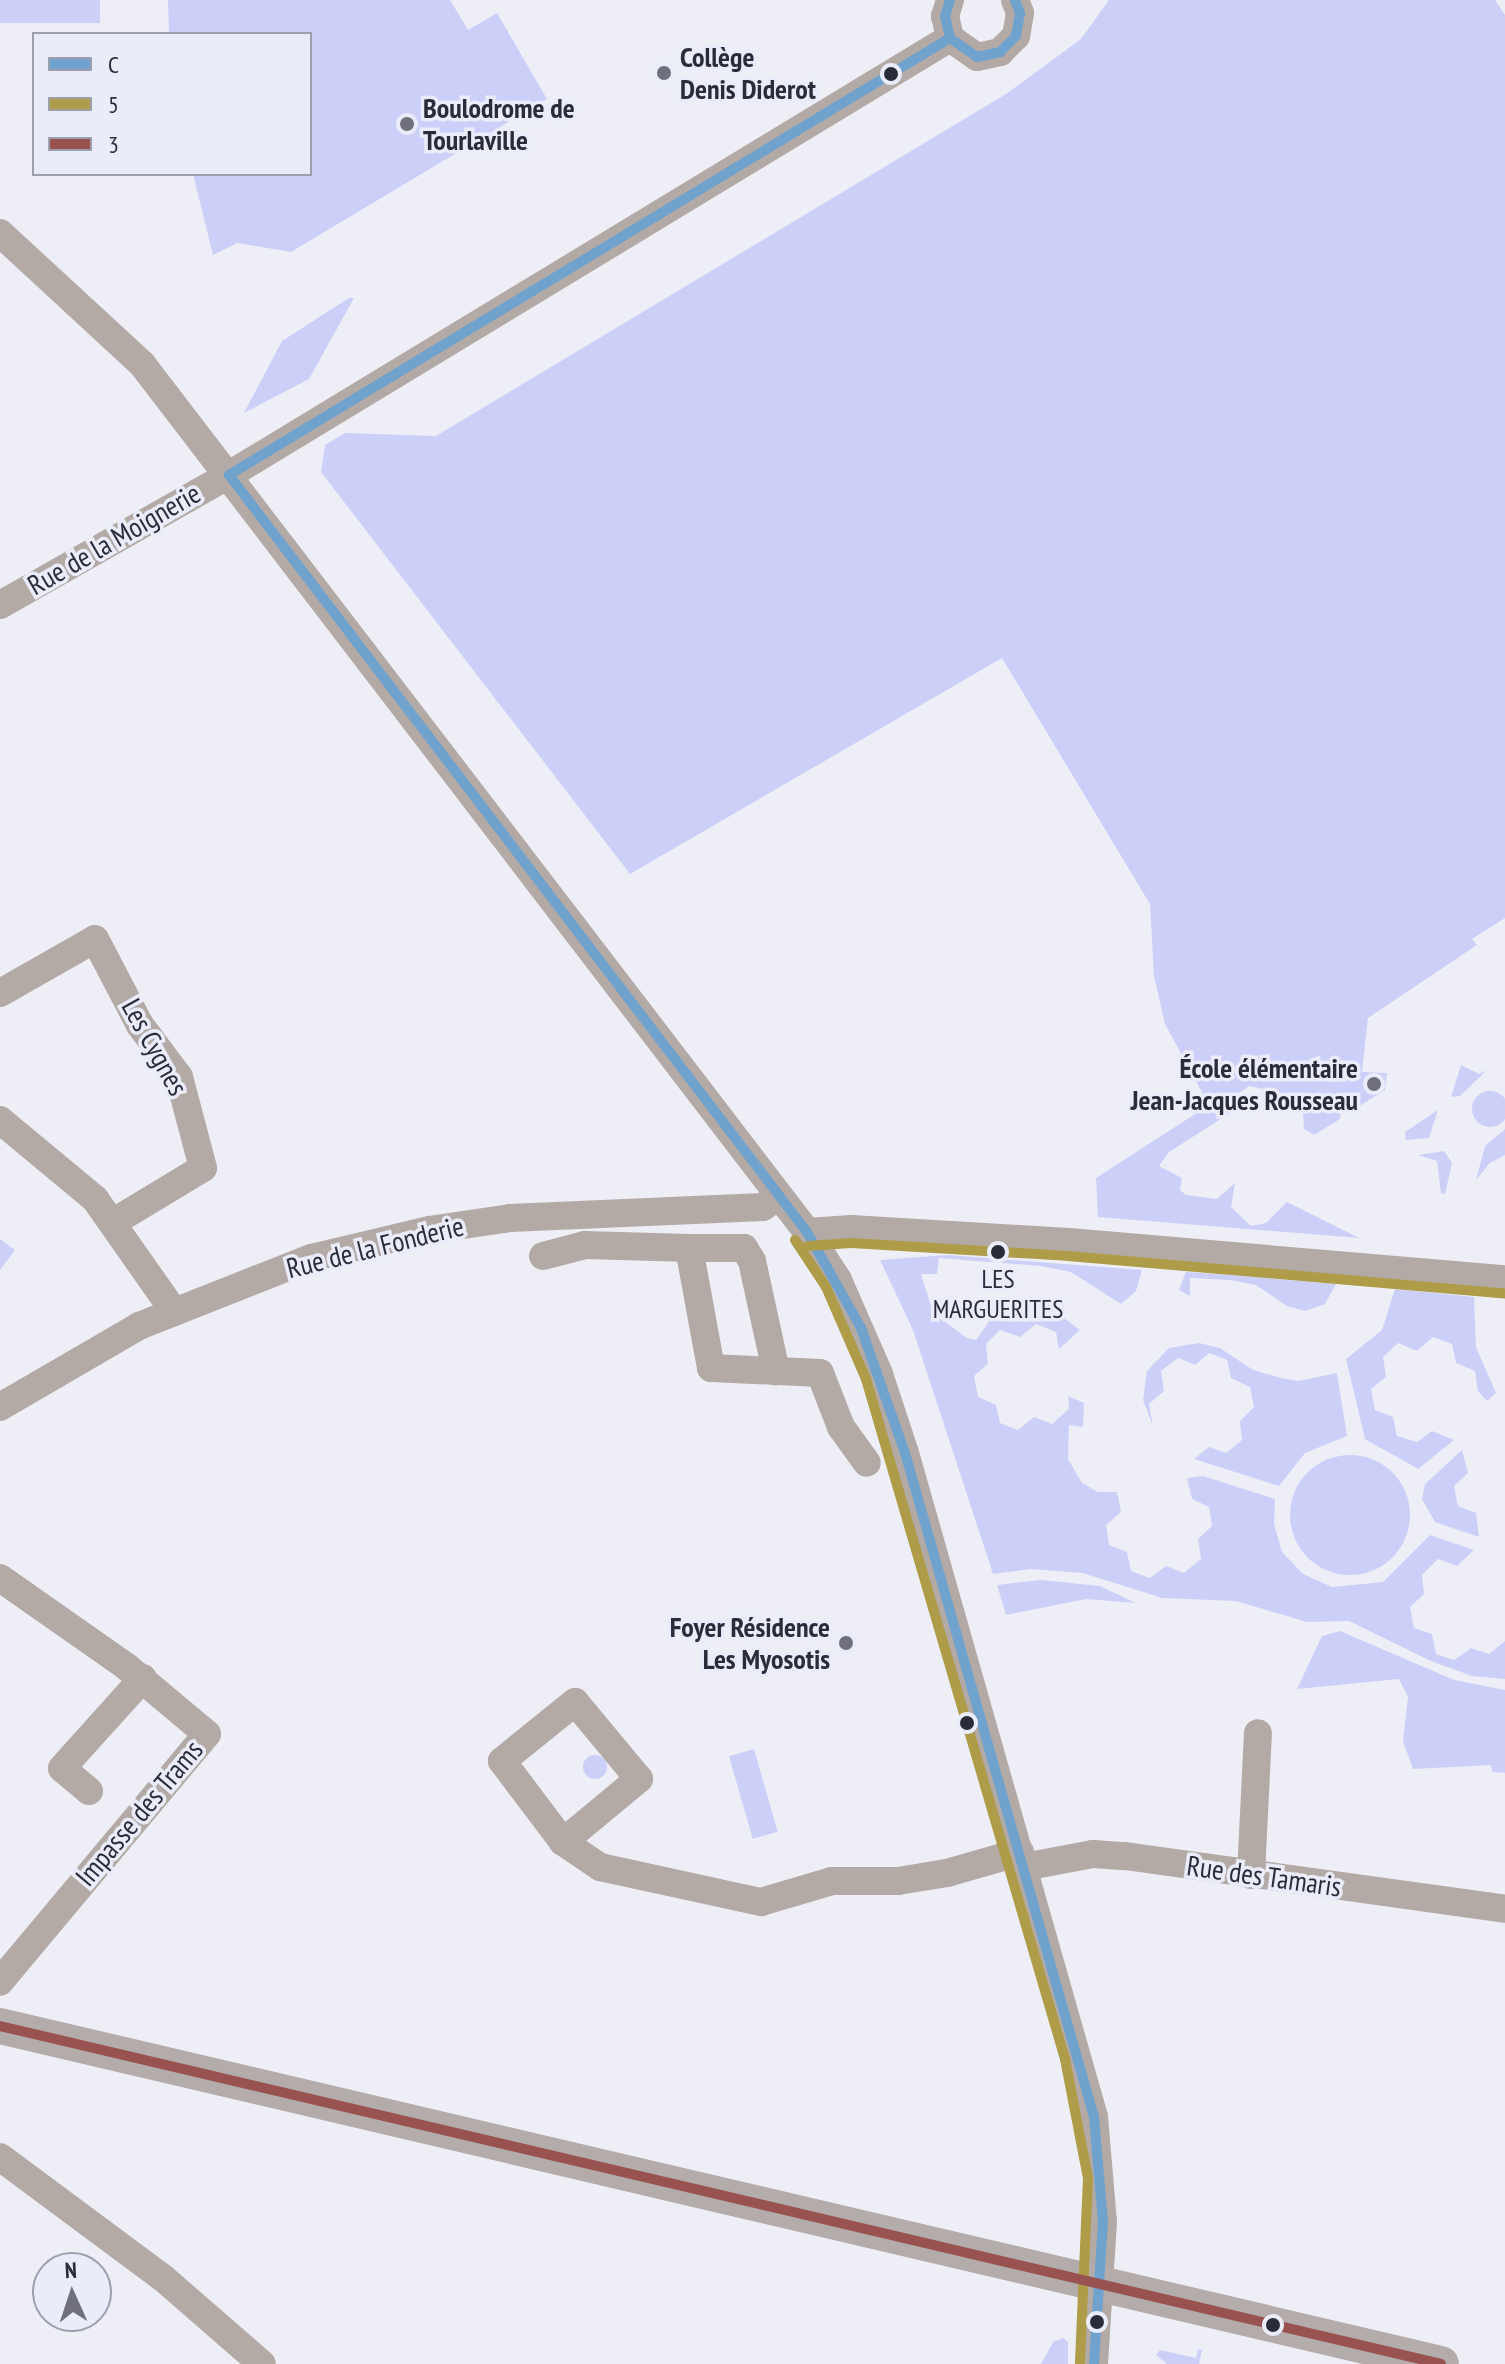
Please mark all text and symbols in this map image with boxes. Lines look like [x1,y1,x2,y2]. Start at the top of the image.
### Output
legend [32,32,312,176]
place label: Collège Denis Diderot [680,40,816,106]
text: C [108,49,119,80]
marker: Collège Denis Diderot [655,64,673,82]
unlabelled marker [883,66,899,82]
text: 5 [108,89,119,120]
place label: Boulodrome de Tourlaville [423,91,575,157]
marker: Boulodrome de Tourlaville [398,115,416,133]
text: 3 [108,129,119,160]
street label: Rue de la Moignerie [22,476,206,602]
street label: Les Cygnes [115,993,195,1101]
place label: École élémentaire Jean-Jacques Rousseau [1130,1051,1358,1117]
marker: École élémentaire Jean-Jacques Rousseau [1365,1075,1383,1093]
street label: Rue de la Fonderie [283,1209,467,1285]
marker: LES MARGUERITES [990,1244,1006,1260]
place label: LES MARGUERITES [933,1263,1063,1324]
place label: Foyer Résidence Les Myosotis [670,1610,830,1676]
marker: Foyer Résidence Les Myosotis [837,1634,855,1652]
unlabelled marker [959,1715,975,1731]
street label: Impasse des Trams [68,1733,210,1893]
street label: Rue des Tamaris [1184,1848,1344,1904]
north arrow [32,2252,112,2332]
text: N [64,2256,78,2284]
unlabelled marker [1089,2314,1105,2330]
unlabelled marker [1265,2317,1281,2333]

